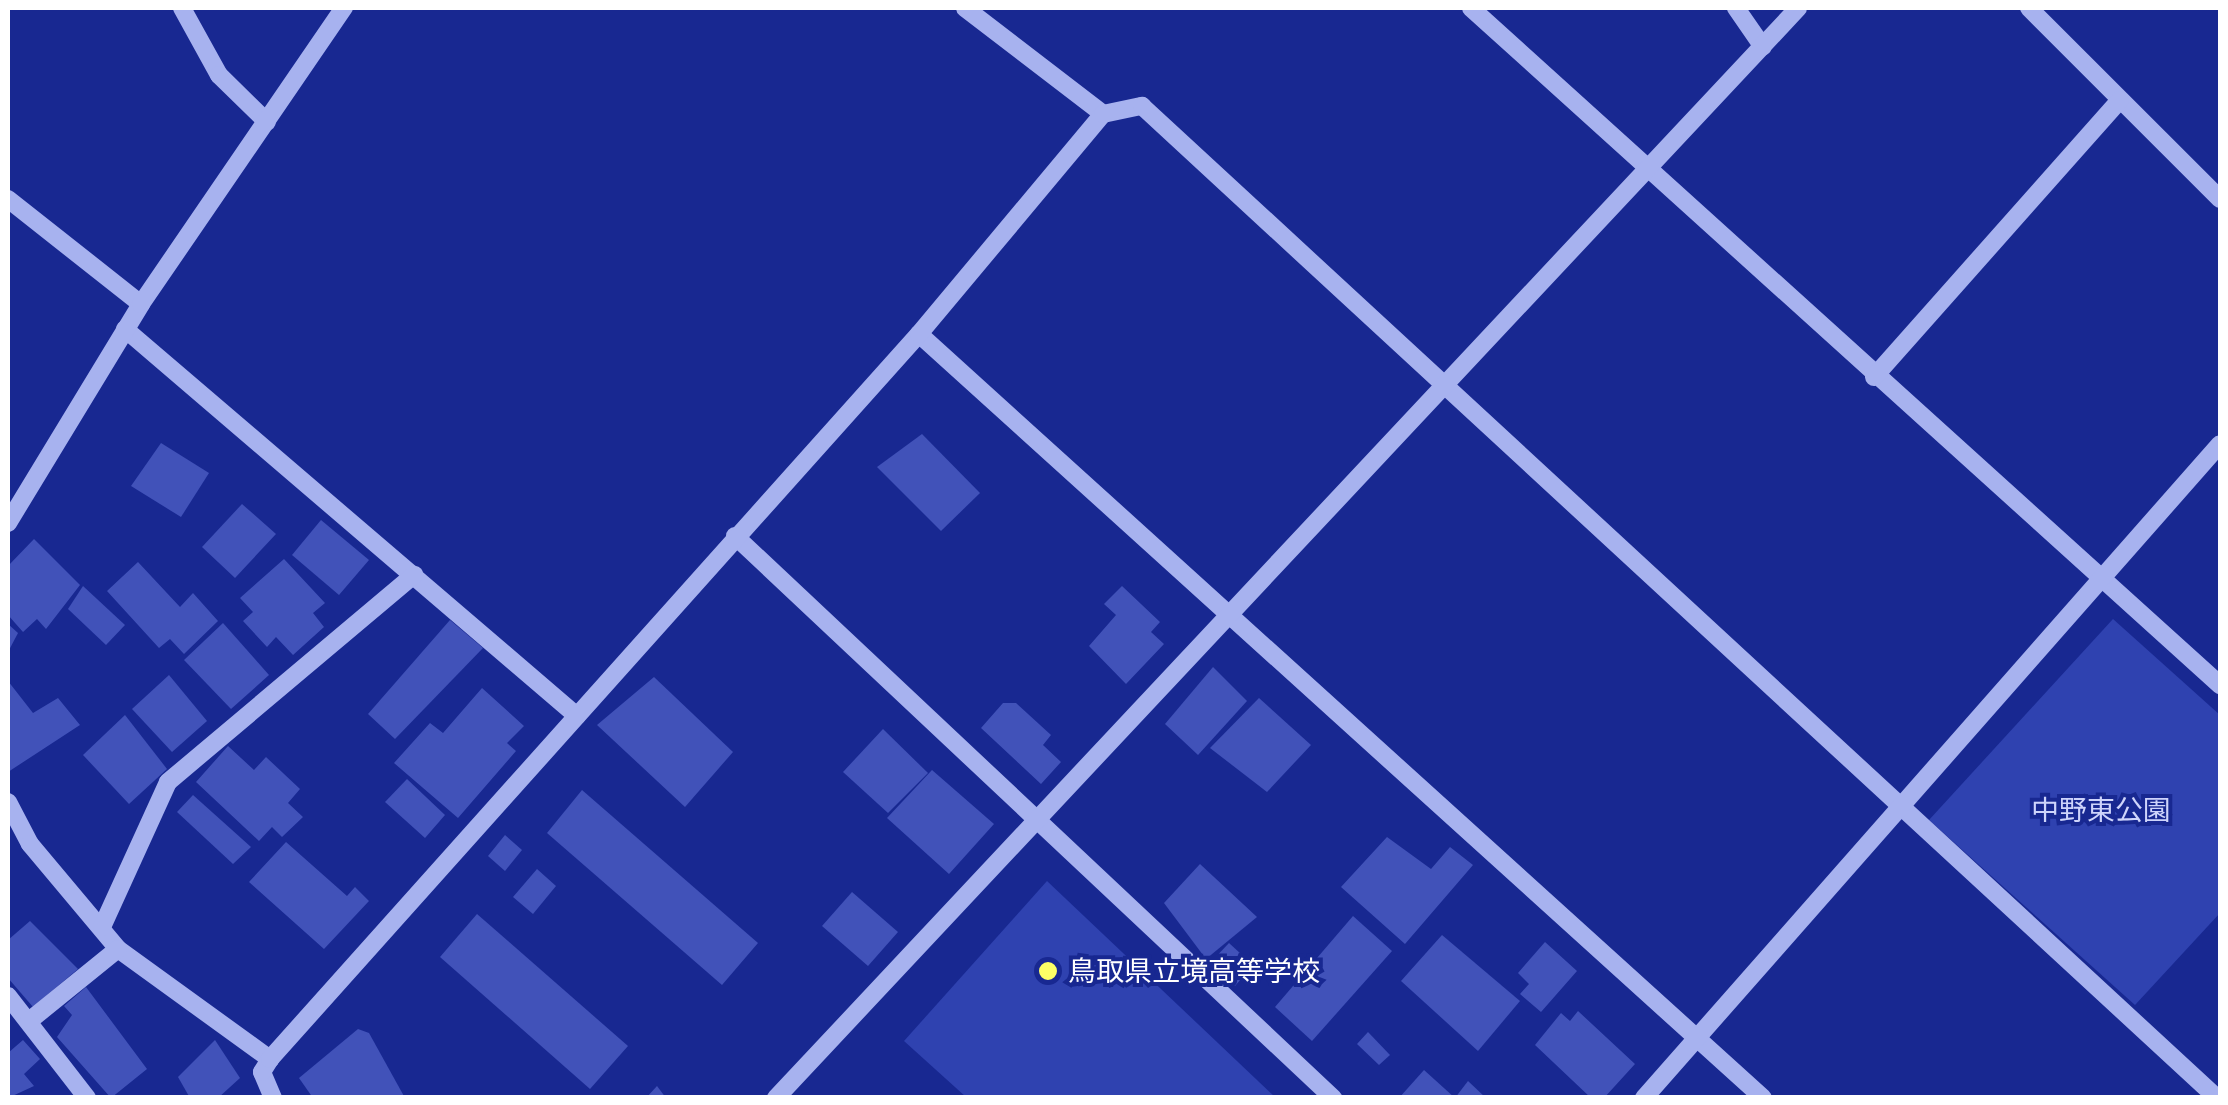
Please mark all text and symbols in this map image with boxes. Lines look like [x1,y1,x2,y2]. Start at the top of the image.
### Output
park label: 中野東公園 [2031,793,2171,827]
place label: 鳥取県立境高等学校 [1068,954,1320,988]
marker: 鳥取県立境高等学校 [1037,960,1059,982]

